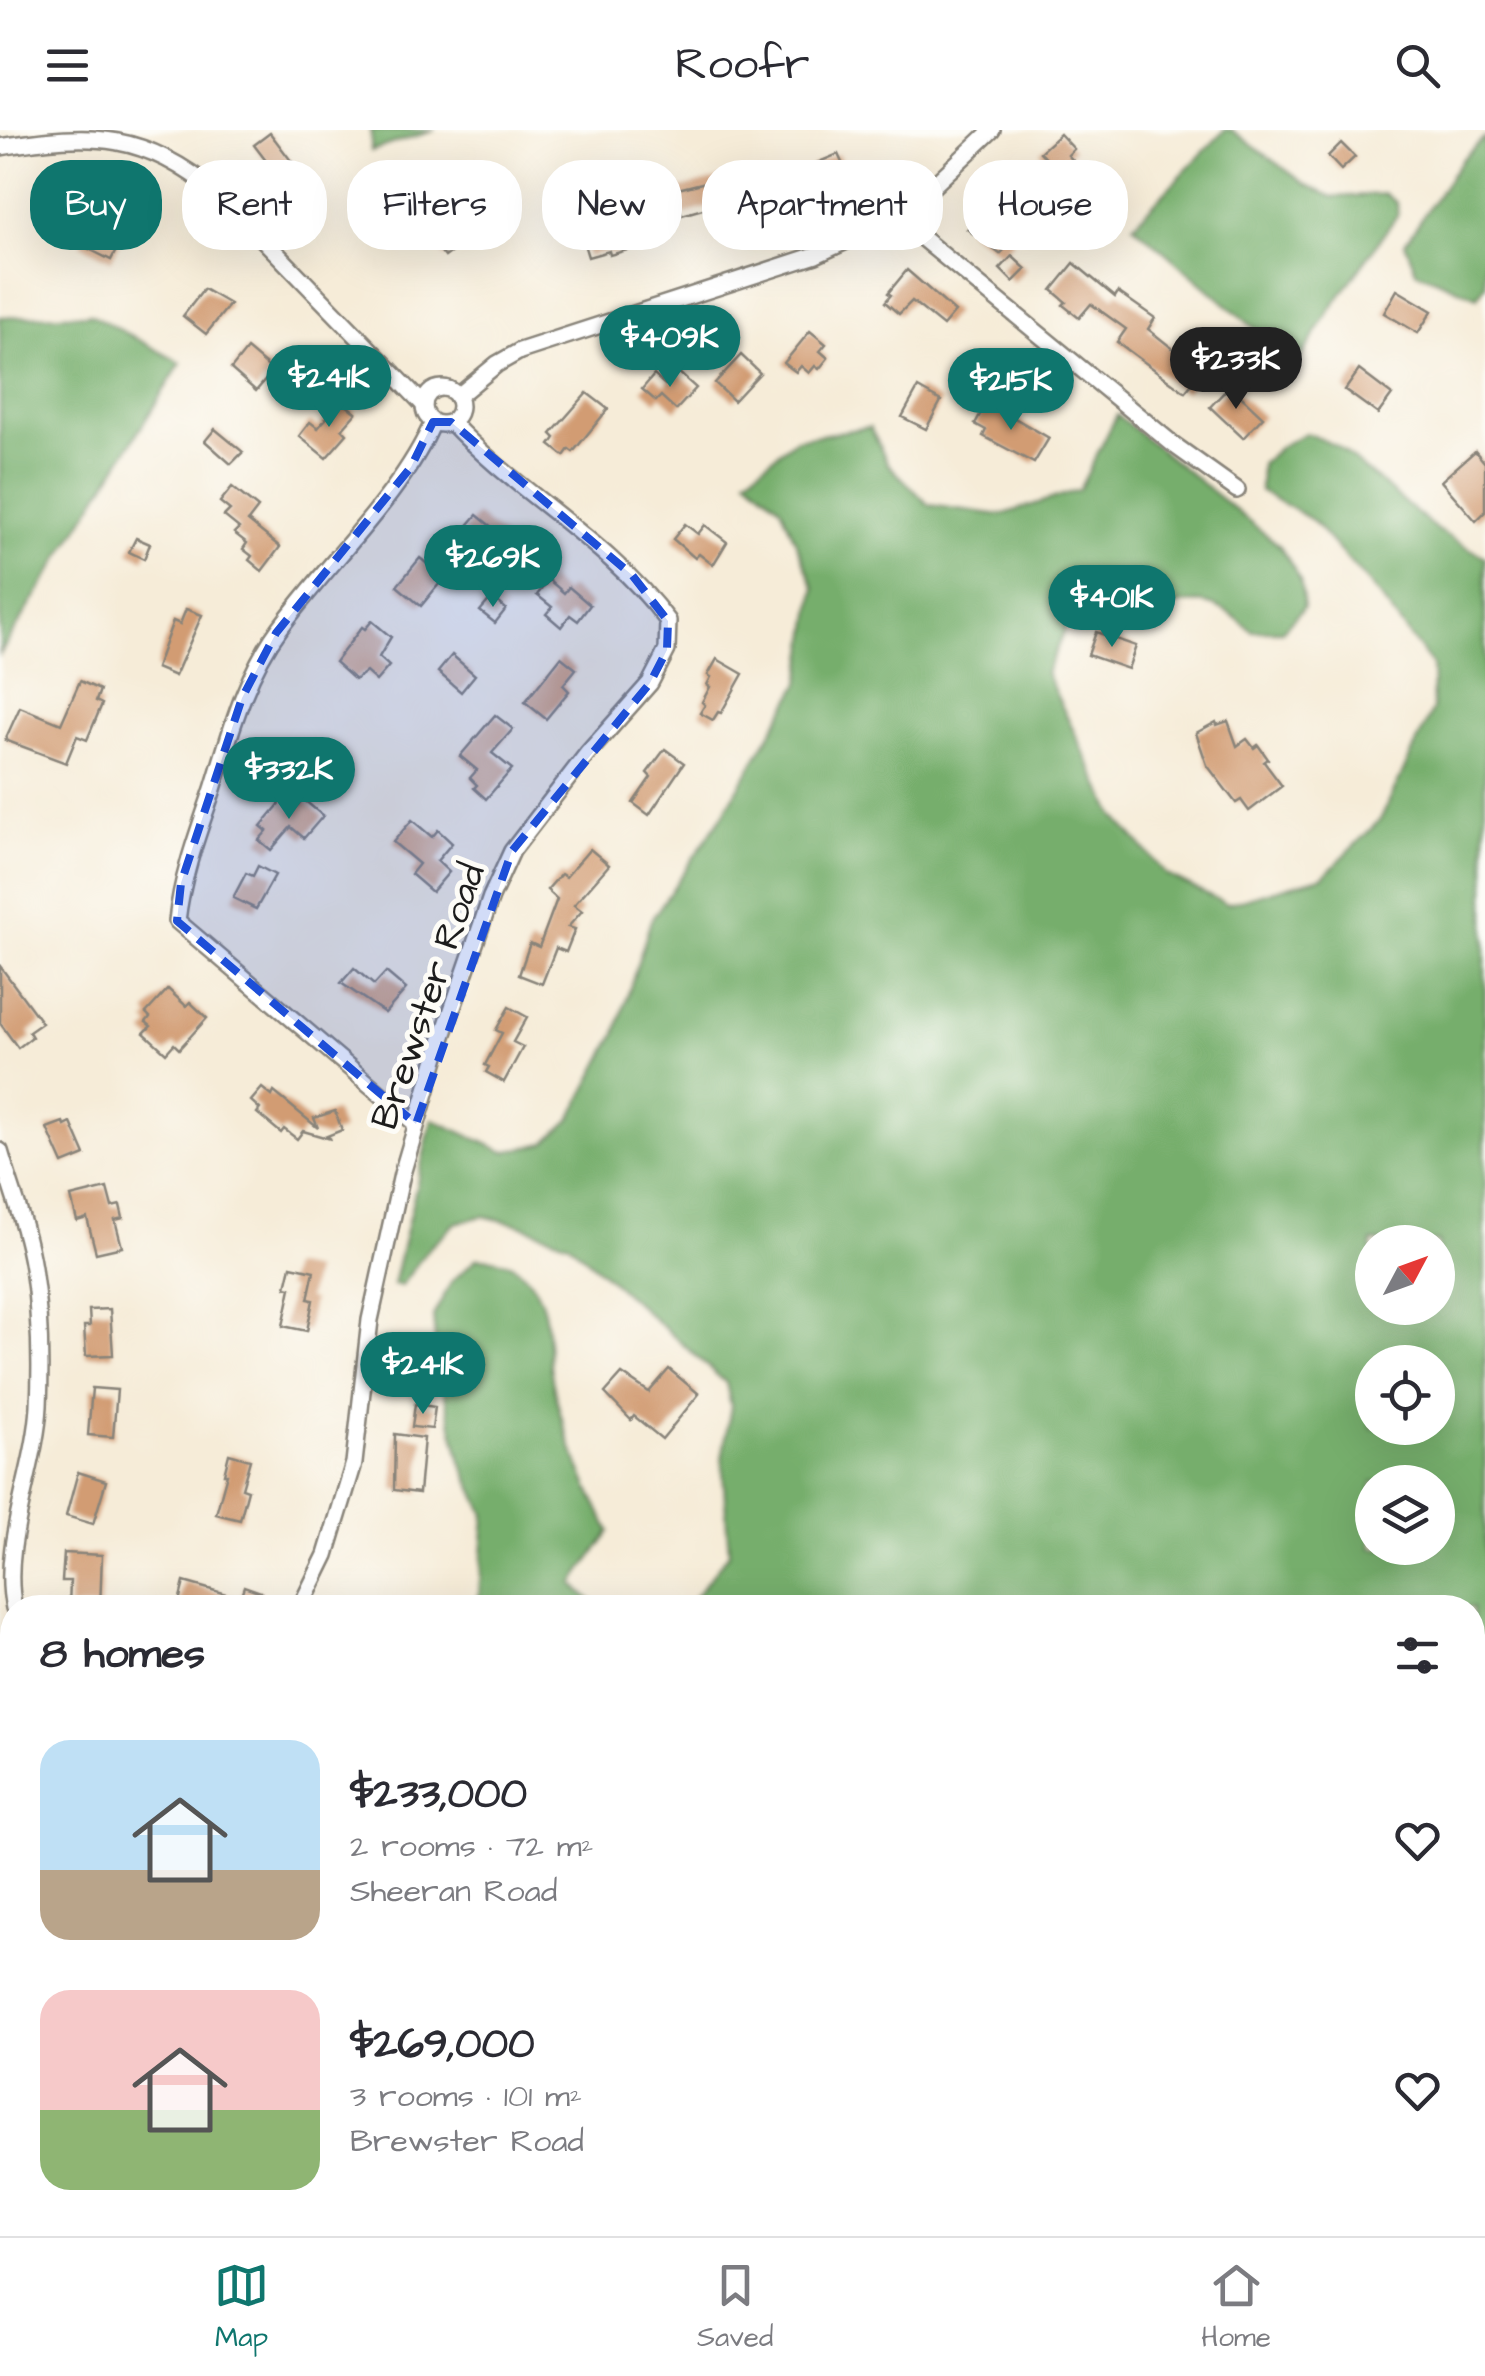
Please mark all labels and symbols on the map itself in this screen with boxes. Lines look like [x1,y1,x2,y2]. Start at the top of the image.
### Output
pin: $409K [600,305,740,390]
pin: $233K [1166,327,1306,412]
pin: $241K [259,345,399,430]
pin: $215K [941,348,1081,433]
pin: $269K [423,525,563,610]
pin: $401K [1042,565,1182,650]
pin: $332K [219,737,359,822]
street label: Brewster Road [359,857,499,1136]
north arrow [1355,1225,1455,1325]
pin: $241K [353,1332,493,1417]

